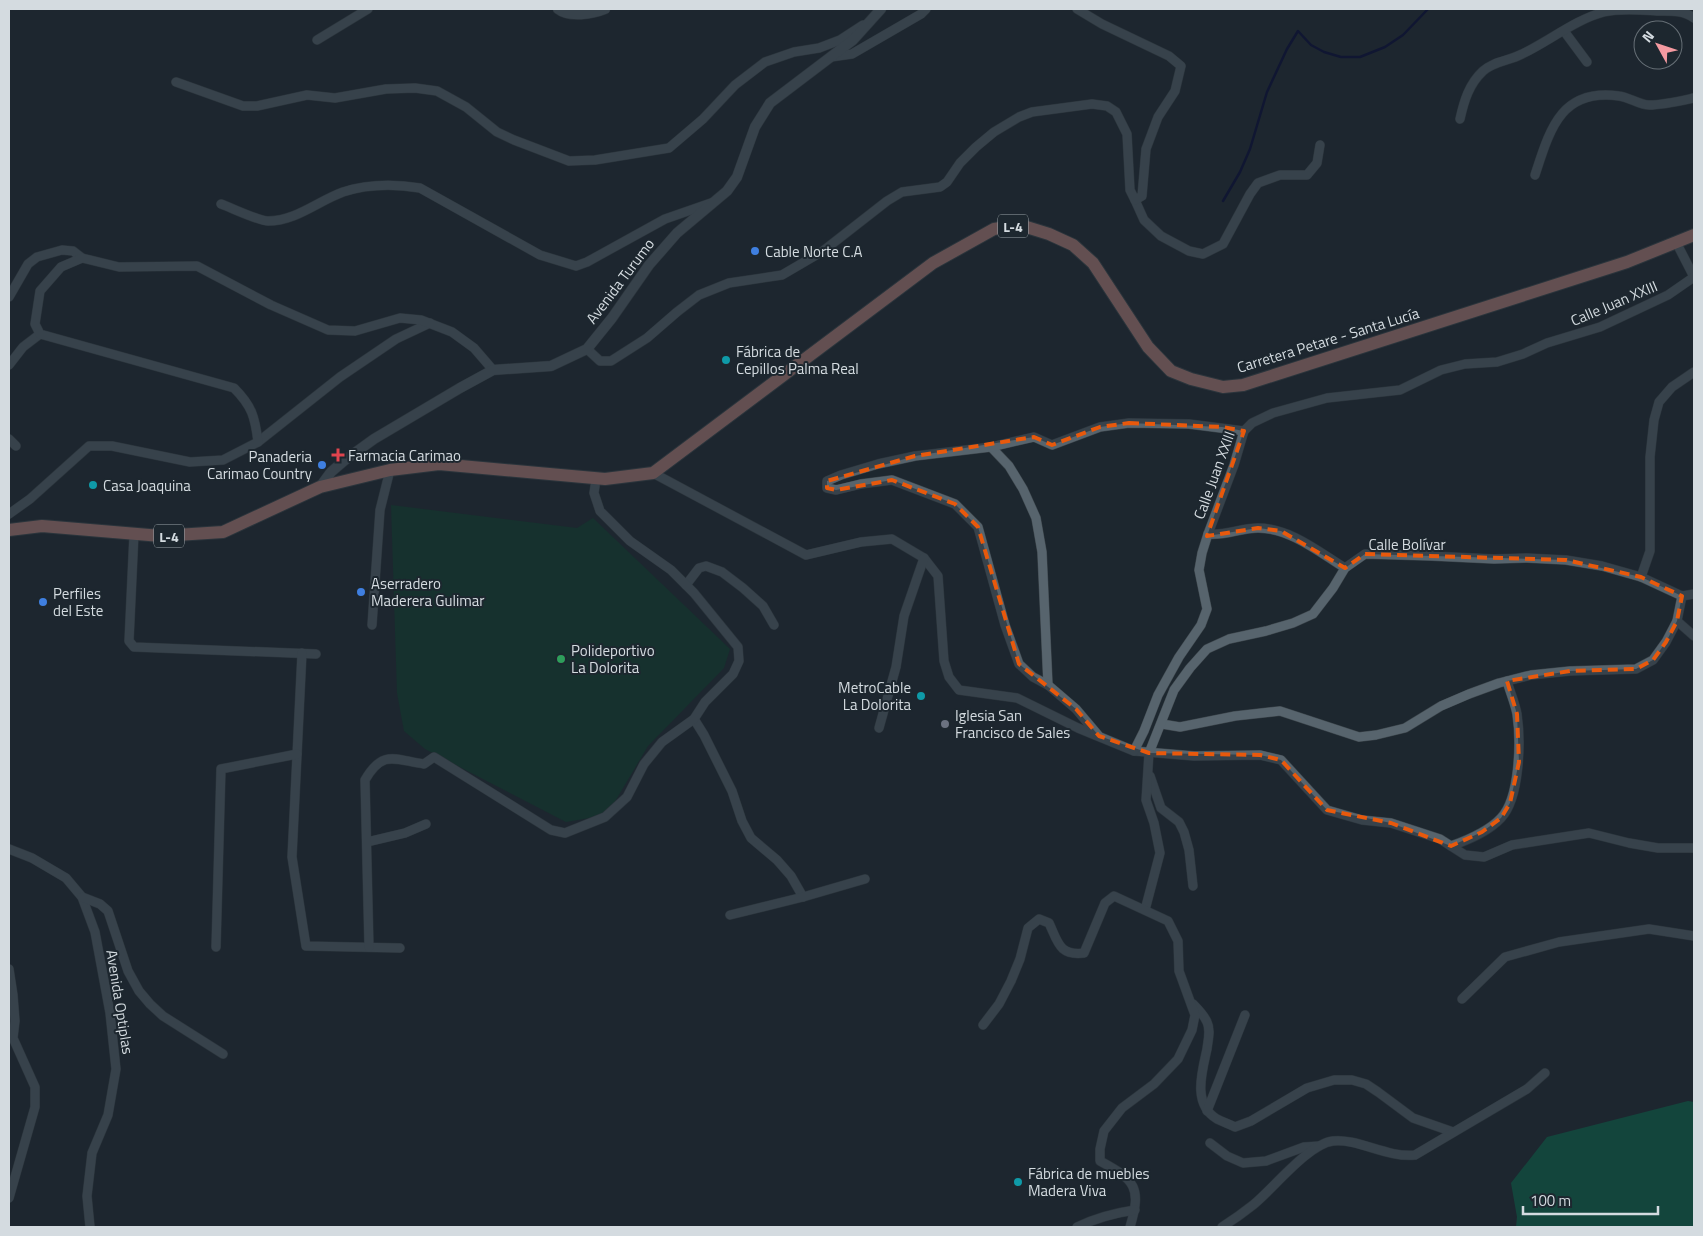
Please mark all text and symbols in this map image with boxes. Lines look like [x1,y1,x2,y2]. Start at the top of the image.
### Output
north arrow [1633,20,1683,70]
text: N [1636,26,1659,47]
road number: L-4 [998,215,1028,238]
street label: Avenida Turumo [580,233,660,328]
place label: Cable Norte C.A [765,240,863,263]
marker: Cable Norte C.A [749,245,761,257]
street label: Calle Juan XXIII [1567,274,1661,332]
street label: Carretera Petare - Santa Lucía [1234,301,1422,379]
place label: Fábrica de Cepillos Palma Real [736,340,859,380]
marker: Fábrica de Cepillos Palma Real [720,354,732,366]
street label: Calle Juan XXIII [1187,428,1241,522]
place label: Farmacia Carimao [348,444,461,467]
place label: Panaderia Carimao Country [207,445,312,485]
marker: Farmacia Carimao [332,449,344,461]
marker: Panaderia Carimao Country [316,459,328,471]
place label: Casa Joaquina [103,474,191,497]
marker: Casa Joaquina [87,479,99,491]
road number: L-4 [154,524,184,548]
street label: Calle Bolívar [1368,533,1446,556]
place label: Aserradero Maderera Gulimar [371,572,484,612]
place label: Perfiles del Este [53,582,103,622]
marker: Aserradero Maderera Gulimar [355,586,367,598]
marker: Perfiles del Este [37,596,49,608]
place label: Polideportivo La Dolorita [571,639,655,679]
marker: Polideportivo La Dolorita [555,653,567,665]
place label: MetroCable La Dolorita [838,676,911,716]
marker: MetroCable La Dolorita [915,690,927,702]
place label: Iglesia San Francisco de Sales [955,704,1070,744]
marker: Iglesia San Francisco de Sales [939,718,951,730]
street label: Avenida Optiplas [100,948,140,1056]
place label: Fábrica de muebles Madera Viva [1028,1162,1149,1202]
marker: Fábrica de muebles Madera Viva [1012,1176,1024,1188]
scale bar [1523,1184,1658,1216]
text: 100 m [1530,1189,1571,1212]

